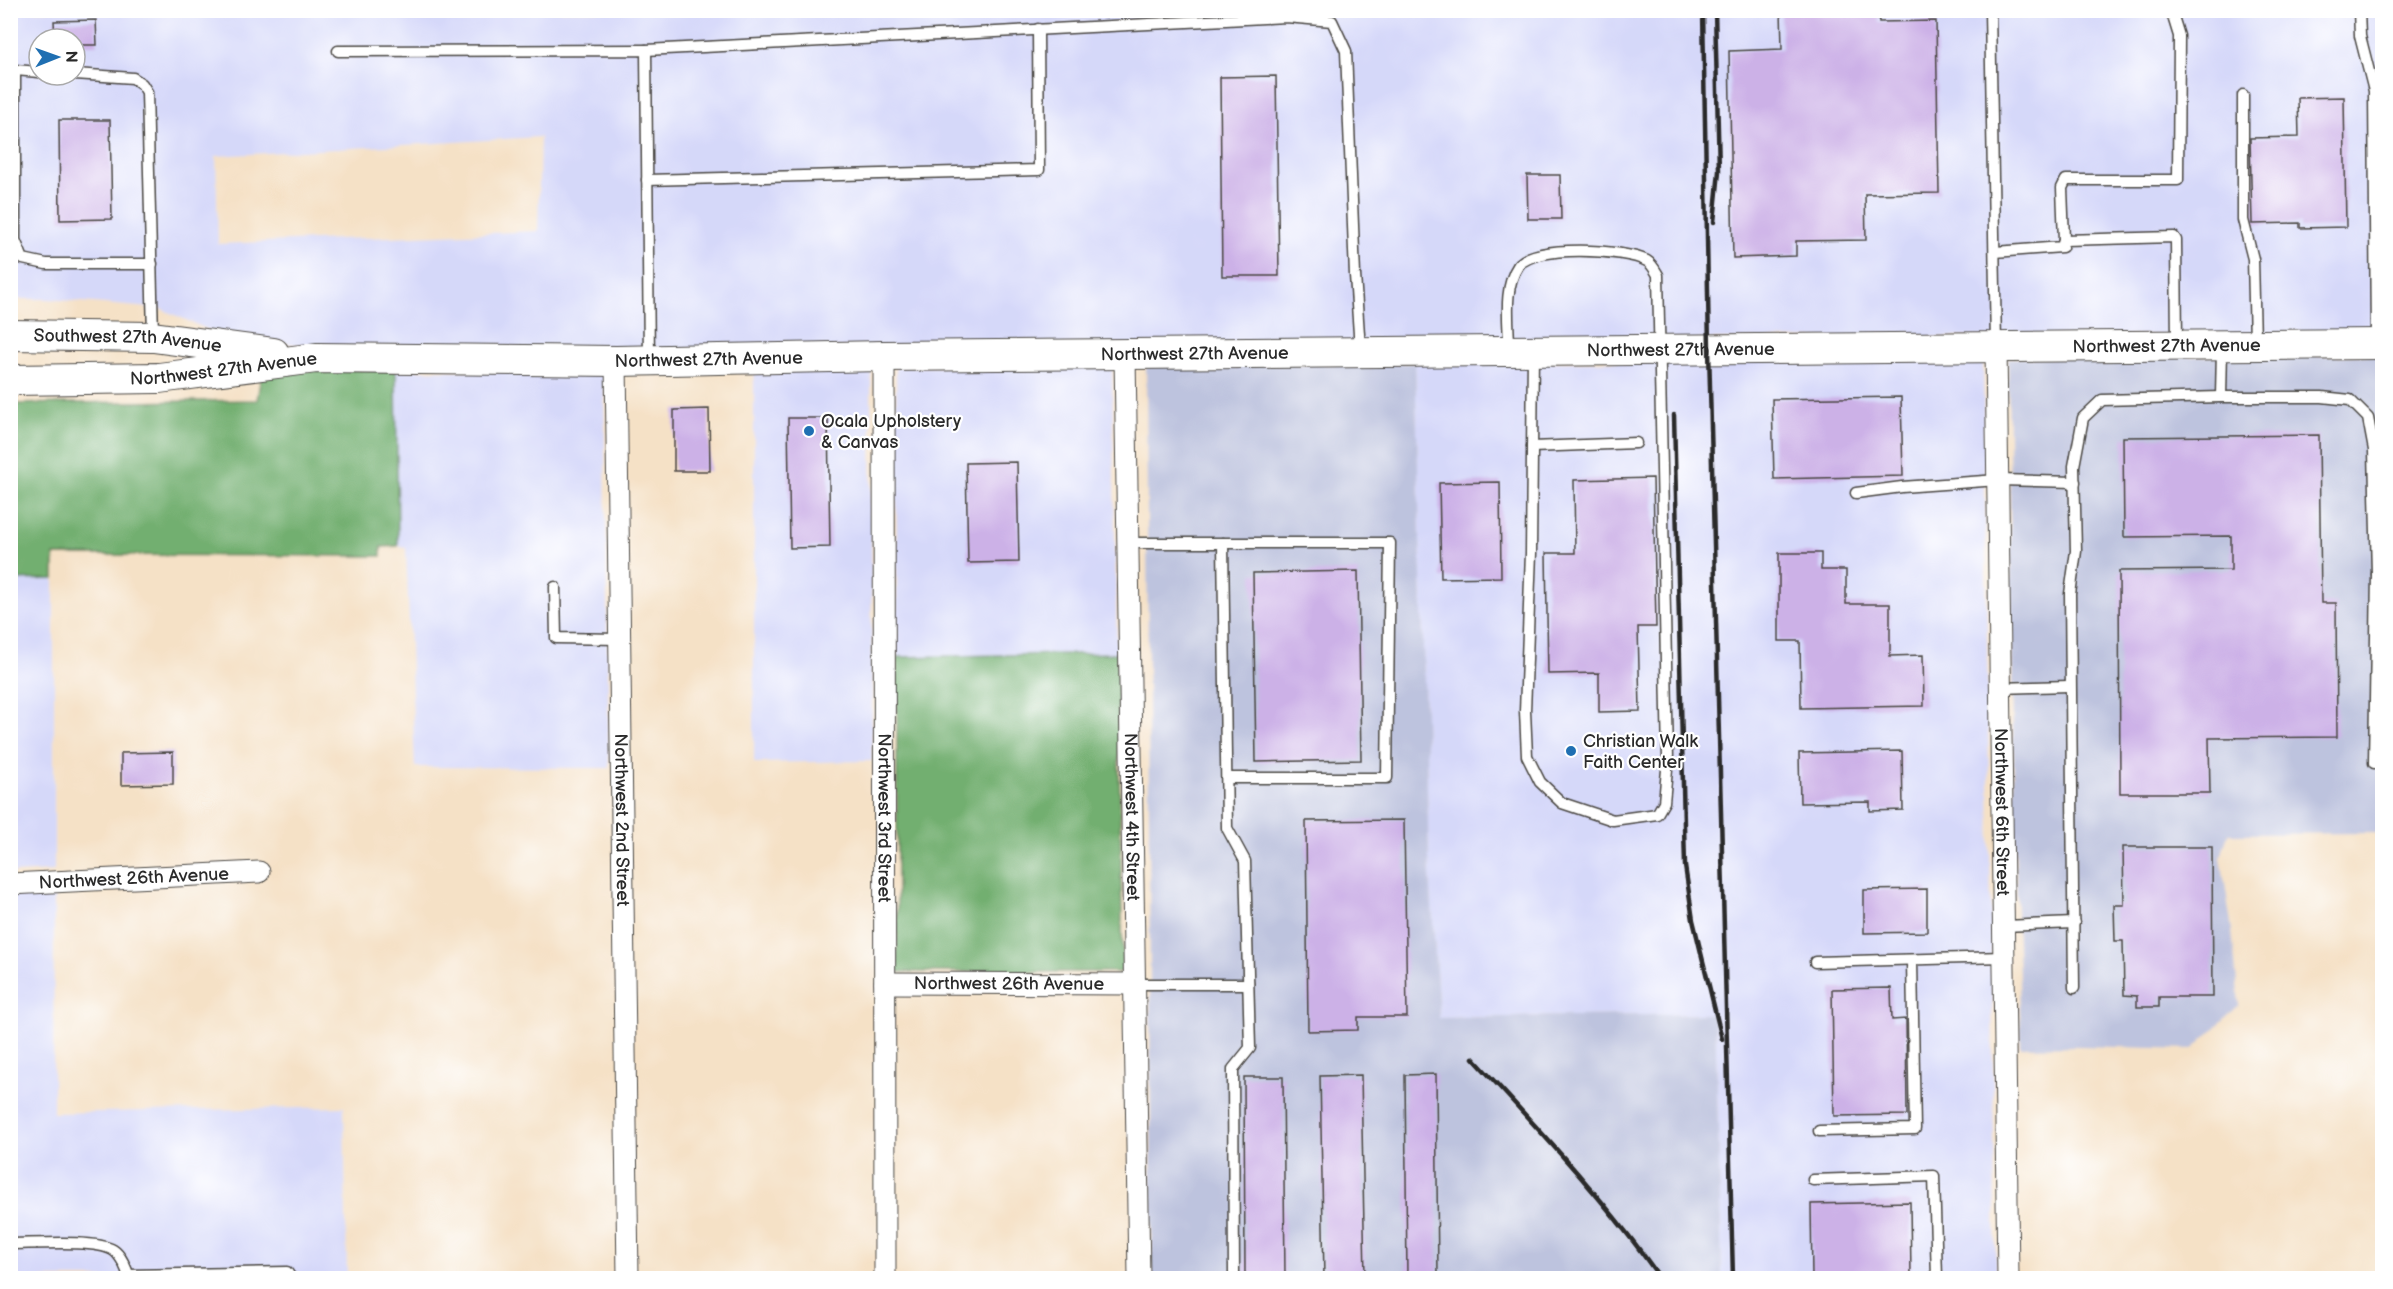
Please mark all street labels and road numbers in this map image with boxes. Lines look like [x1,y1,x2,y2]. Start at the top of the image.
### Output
street label: Southwest 27th Avenue [34,325,223,357]
street label: Northwest 27th Avenue [2072,335,2261,357]
street label: Northwest 27th Avenue [1587,339,1775,361]
street label: Northwest 27th Avenue [1101,343,1289,365]
street label: Northwest 27th Avenue [130,348,318,389]
street label: Northwest 27th Avenue [614,348,803,372]
street label: Northwest 6th Street [1990,728,2013,897]
street label: Northwest 2nd Street [610,733,633,907]
street label: Northwest 3rd Street [873,733,895,903]
street label: Northwest 4th Street [1120,733,1143,902]
street label: Northwest 26th Avenue [38,863,230,894]
street label: Northwest 26th Avenue [914,973,1104,995]

